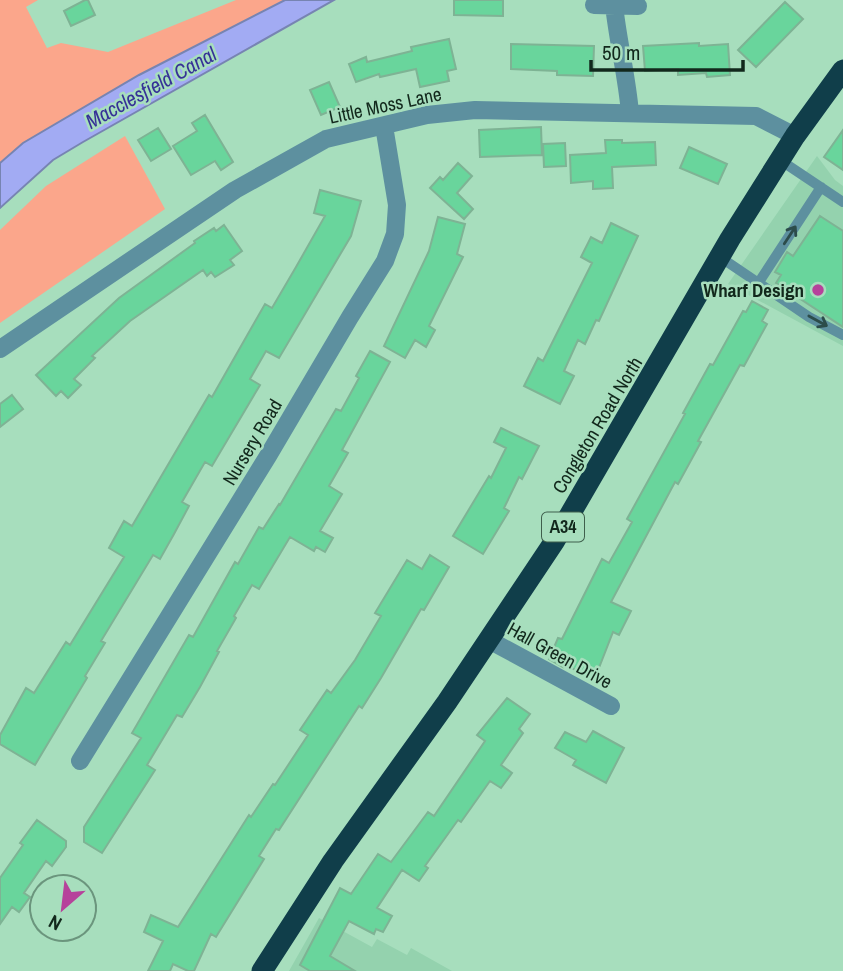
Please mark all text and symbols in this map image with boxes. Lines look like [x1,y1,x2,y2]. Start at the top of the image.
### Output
scale bar [591,28,743,72]
text: 50 m [602,38,640,67]
water label: Macclesfield Canal [80,39,222,136]
street label: Little Moss Lane [326,80,444,130]
one-way arrow [783,226,797,245]
place label: Wharf Design [704,277,804,303]
marker: Wharf Design [810,282,826,298]
one-way arrow [807,315,828,328]
street label: Congleton Road North [546,352,648,498]
street label: Nursery Road [216,394,288,490]
road number: A34 [542,512,584,542]
street label: Hall Green Drive [503,616,617,694]
north arrow [28,873,98,943]
text: N [44,909,66,937]

